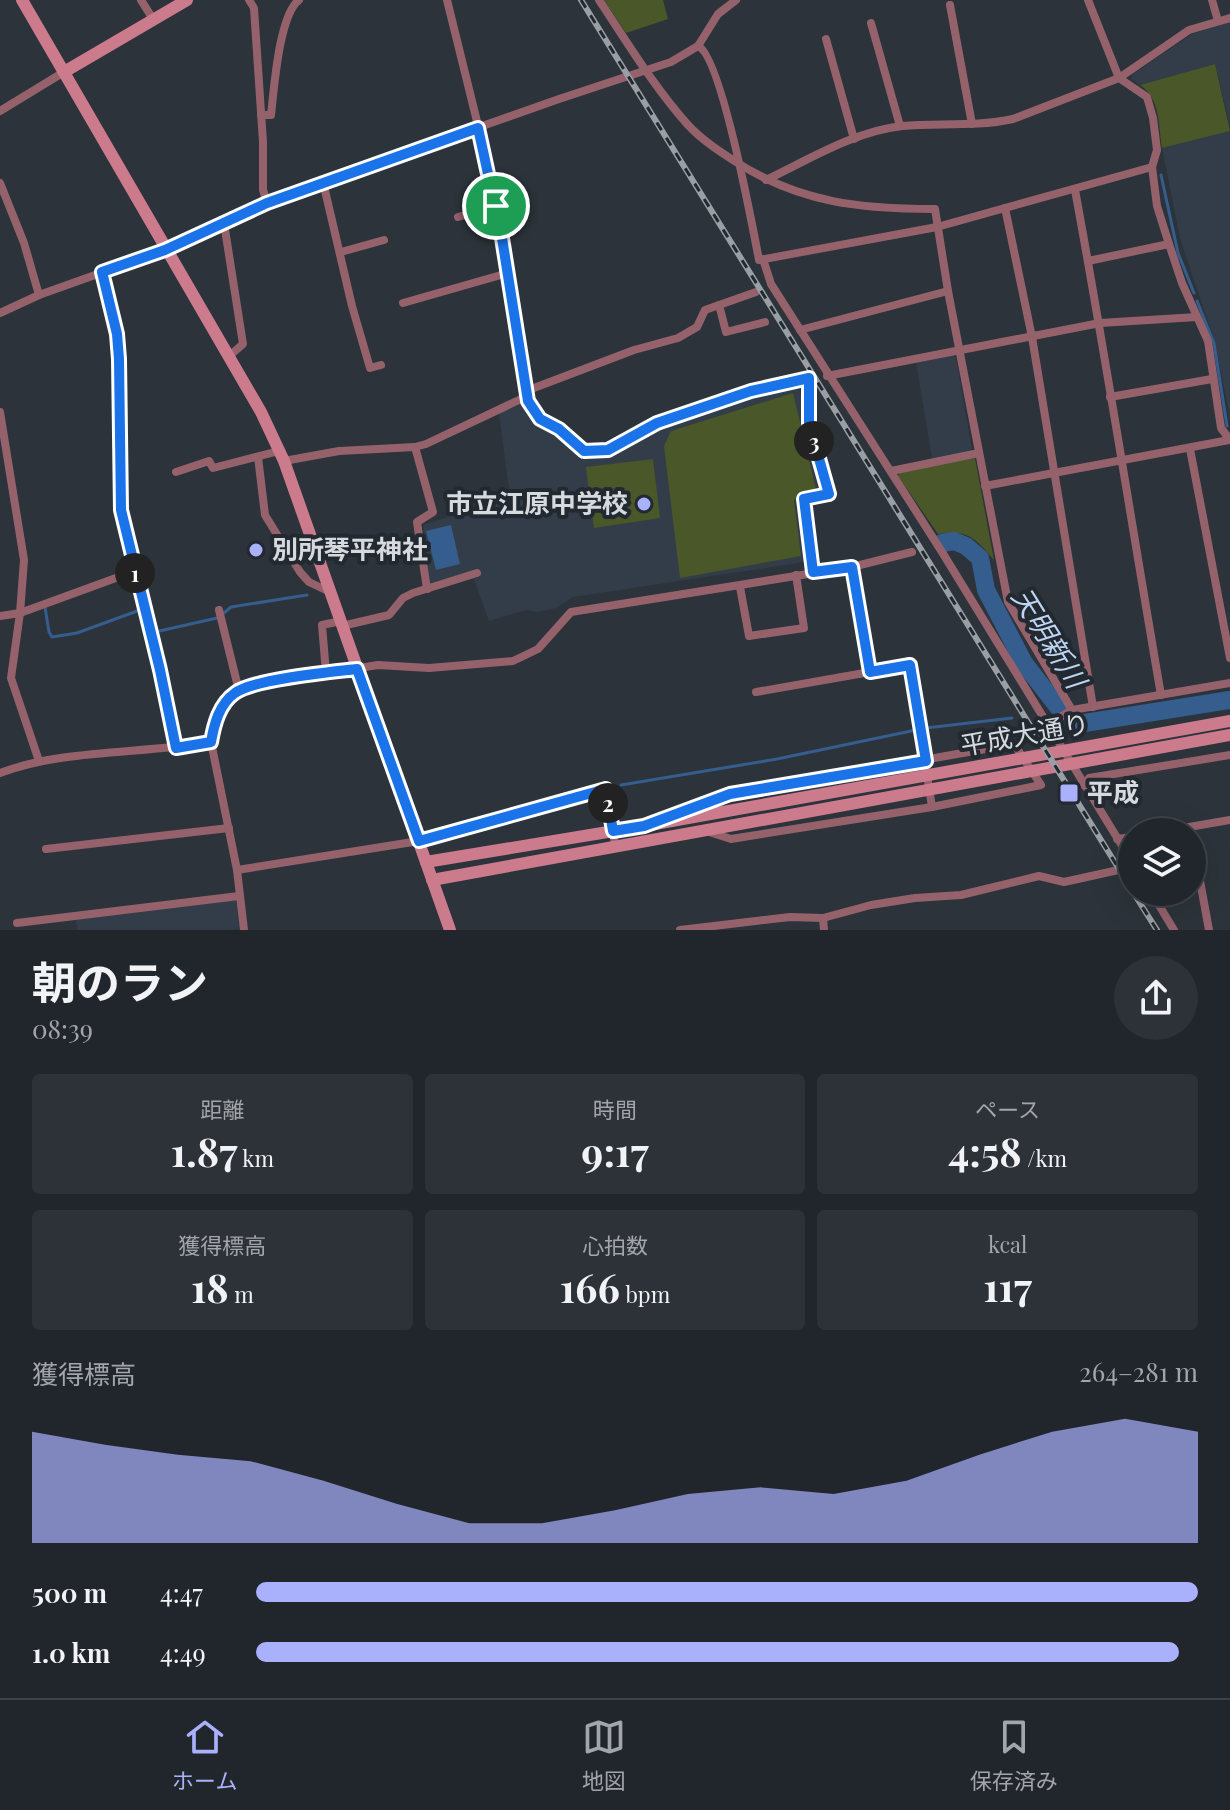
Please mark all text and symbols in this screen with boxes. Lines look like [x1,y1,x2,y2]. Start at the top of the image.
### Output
pin [462,172,530,240]
icon: arrive [474,184,518,228]
pin: 3 [794,421,834,461]
text: 3 [809,426,819,456]
place label: 市立江原中学校 [446,485,628,520]
marker: 市立江原中学校 [635,495,653,513]
place label: 別所琴平神社 [272,531,428,566]
marker: 別所琴平神社 [247,541,265,559]
pin: 1 [115,553,155,593]
text: 1 [131,558,139,588]
water label: 天明新川 [1005,580,1097,697]
street label: 平成大通り [958,705,1092,762]
place label: 平成 [1087,774,1139,809]
marker: 平成 [1058,782,1080,804]
pin: 2 [588,783,628,823]
text: 2 [602,788,614,818]
map controls [1118,818,1206,906]
button: layers [1118,818,1206,906]
text: 朝のラン [32,951,208,1010]
button: share [1114,956,1198,1040]
text: 08:39 [32,1011,93,1046]
text: 距離 [200,1094,244,1124]
text: 時間 [593,1094,637,1124]
text: ペース [975,1094,1040,1124]
text: 1.87 [171,1124,237,1177]
text: 9:17 [581,1124,649,1177]
text: 4:58 [948,1124,1022,1177]
text: km [237,1143,274,1173]
text: /km [1022,1143,1067,1173]
text: kcal [988,1229,1027,1259]
text: 獲得標高 [178,1230,266,1260]
text: 心拍数 [582,1230,648,1260]
text: 117 [983,1259,1032,1312]
text: 18 [191,1260,229,1313]
text: 166 [560,1260,620,1313]
text: m [229,1279,254,1309]
text: bpm [620,1279,670,1309]
text: 264–281 m [1079,1354,1198,1389]
text: 獲得標高 [32,1356,136,1391]
text: 500 m [32,1575,107,1610]
text: 4:47 [160,1575,203,1610]
text: 1.0 km [32,1635,110,1670]
text: 4:49 [160,1635,206,1670]
tab: ホーム [172,1715,237,1795]
tab: 地図 [582,1715,626,1795]
tab: 保存済み [970,1715,1058,1795]

